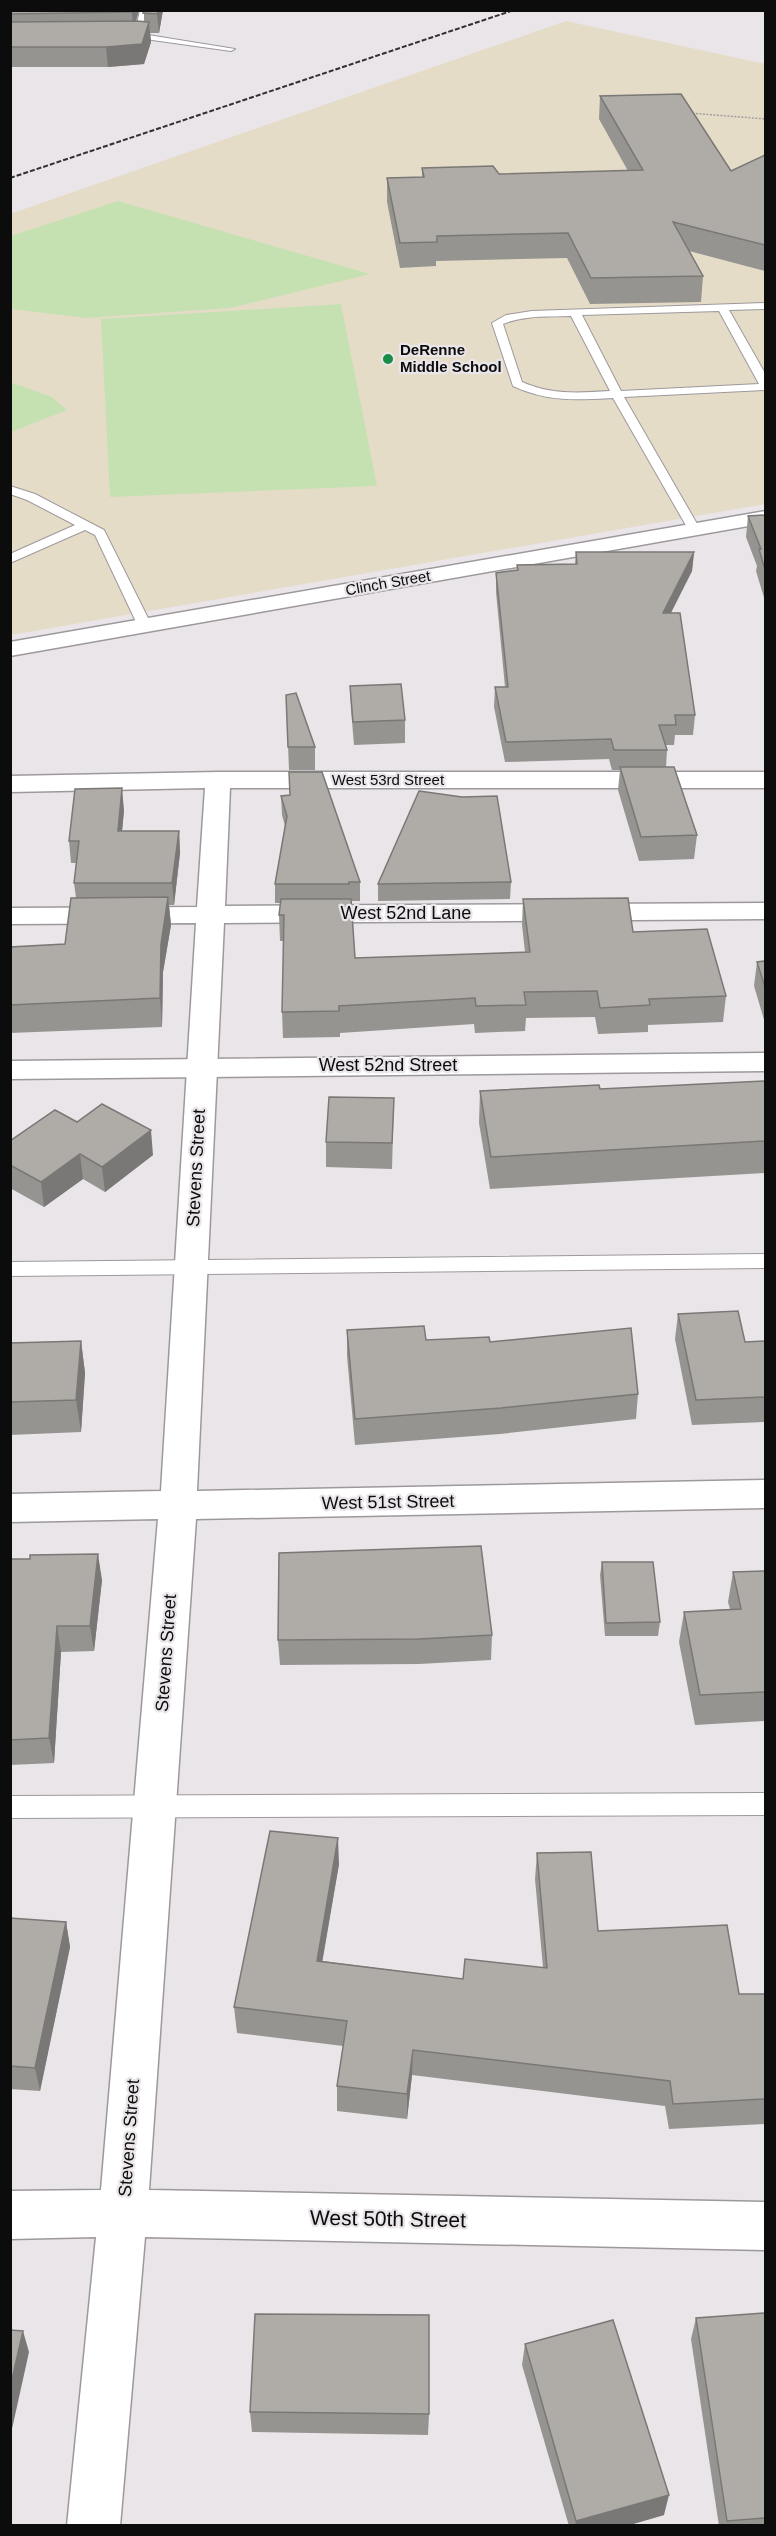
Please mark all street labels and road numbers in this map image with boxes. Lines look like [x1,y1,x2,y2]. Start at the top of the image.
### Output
street label: Clinch Street [344,567,432,598]
street label: West 53rd Street [332,771,445,788]
street label: West 52nd Lane [341,903,471,923]
street label: West 52nd Street [319,1055,457,1075]
street label: Stevens Street [183,1109,209,1227]
street label: West 51st Street [321,1491,455,1513]
street label: Stevens Street [152,1593,180,1713]
street label: Stevens Street [115,2078,143,2198]
street label: West 50th Street [310,2206,466,2231]

